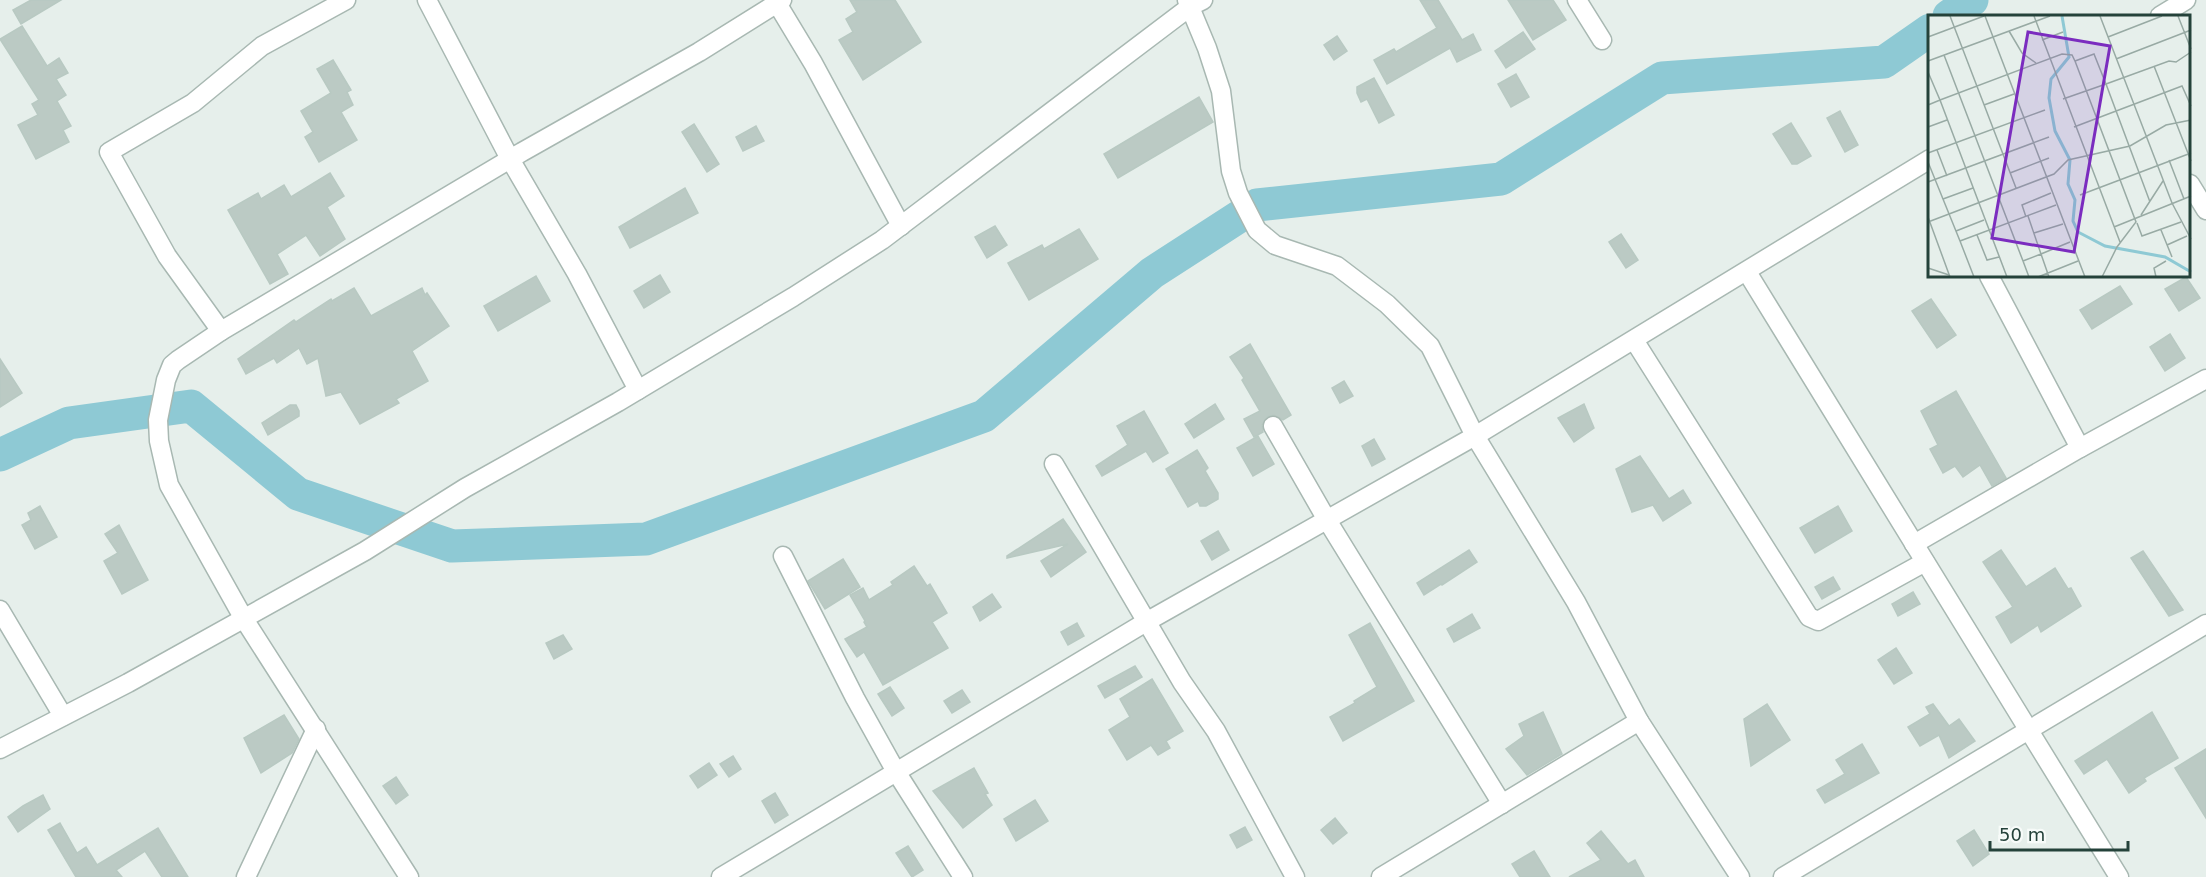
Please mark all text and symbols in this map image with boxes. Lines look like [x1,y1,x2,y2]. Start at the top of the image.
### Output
inset map [1928,15,2191,278]
scale bar [1990,814,2128,852]
text: 50 m [1999,824,2045,845]

